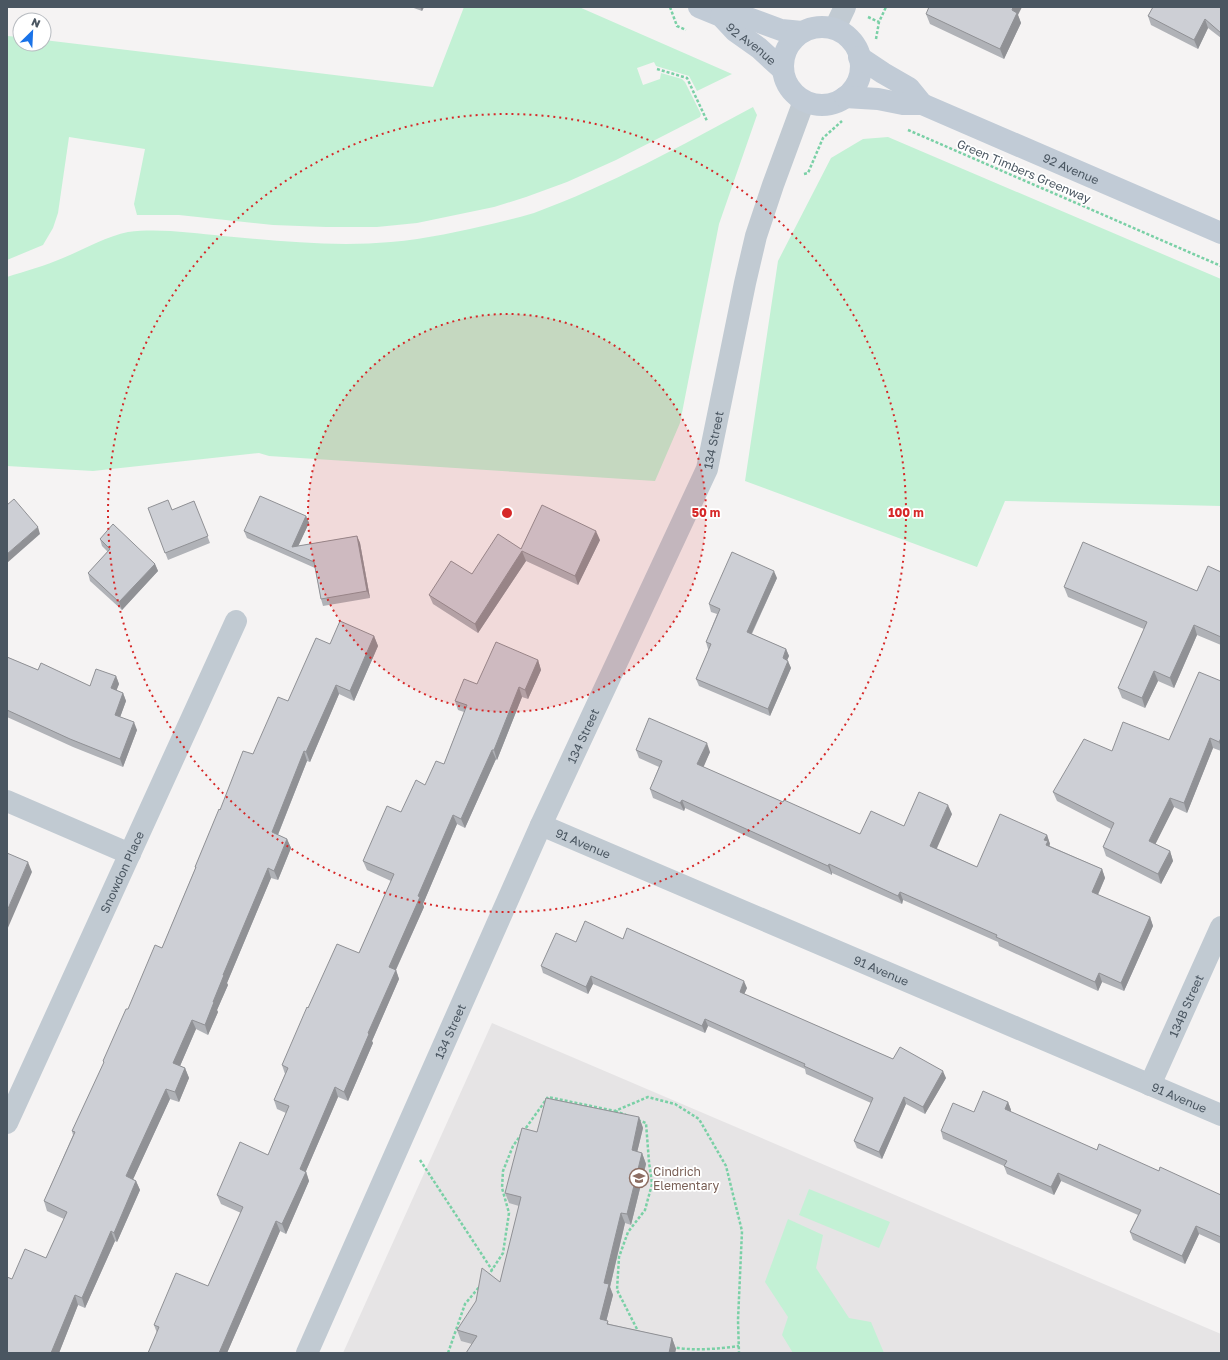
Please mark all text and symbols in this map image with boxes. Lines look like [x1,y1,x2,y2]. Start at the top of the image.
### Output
north arrow [12,12,52,52]
text: N [30,15,43,30]
street label: 92 Avenue [723,19,780,68]
street label: Green Timbers Greenway [955,136,1093,206]
street label: 92 Avenue [1041,150,1102,187]
street label: 134 Street [700,409,726,470]
text: 50 m [692,505,720,520]
text: 100 m [888,505,924,520]
centre of rings [500,506,514,520]
street label: 134 Street [563,706,602,766]
street label: 91 Avenue [553,825,613,861]
street label: Snowdon Place [96,828,147,915]
street label: 91 Avenue [851,952,911,989]
street label: 134B Street [1165,972,1206,1039]
street label: 134 Street [431,1001,468,1061]
street label: 91 Avenue [1150,1079,1209,1116]
place label: Cindrich Elementary [653,1164,719,1193]
school or university icon: Cindrich Elementary [628,1167,650,1189]

